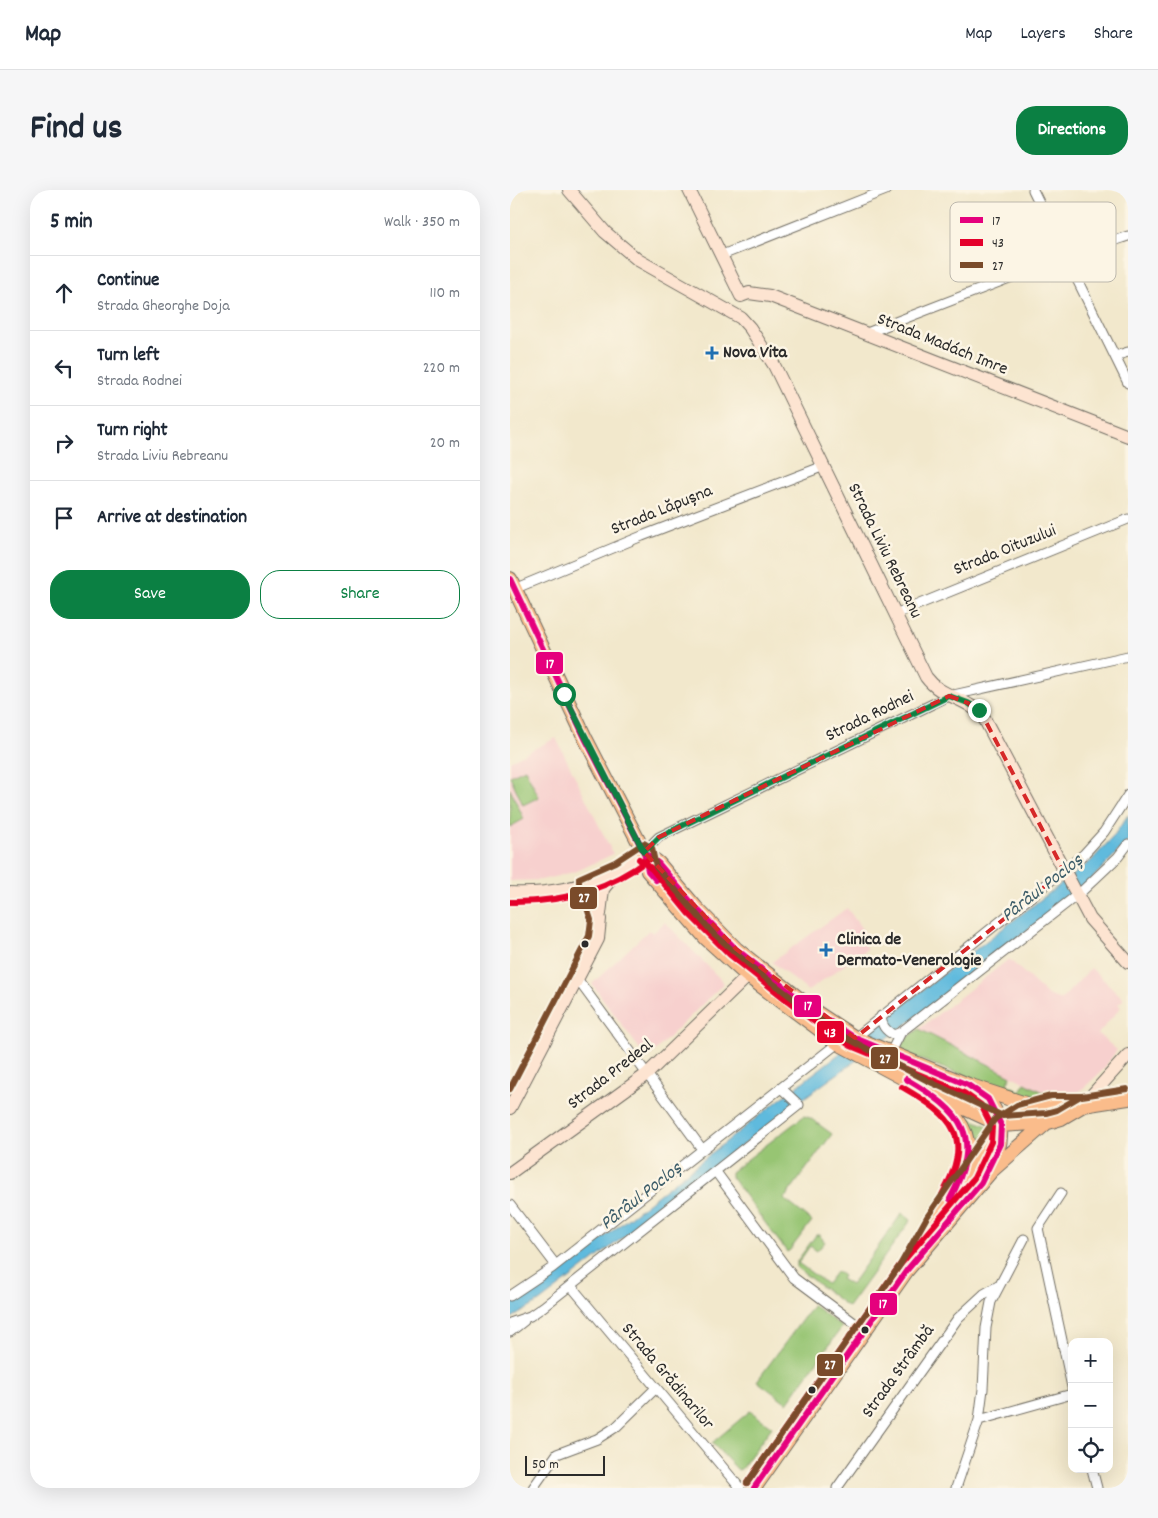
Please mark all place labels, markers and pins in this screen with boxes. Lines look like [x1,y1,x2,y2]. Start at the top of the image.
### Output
place label: Nova Vita [723,341,788,366]
marker: Nova Vita [705,346,719,360]
place label: Clinica de Dermato-Venerologie [837,928,981,974]
unlabelled marker [580,939,590,949]
marker: Clinica de Dermato-Venerologie [819,943,833,957]
unlabelled marker [860,1325,870,1335]
unlabelled marker [807,1385,817,1395]

